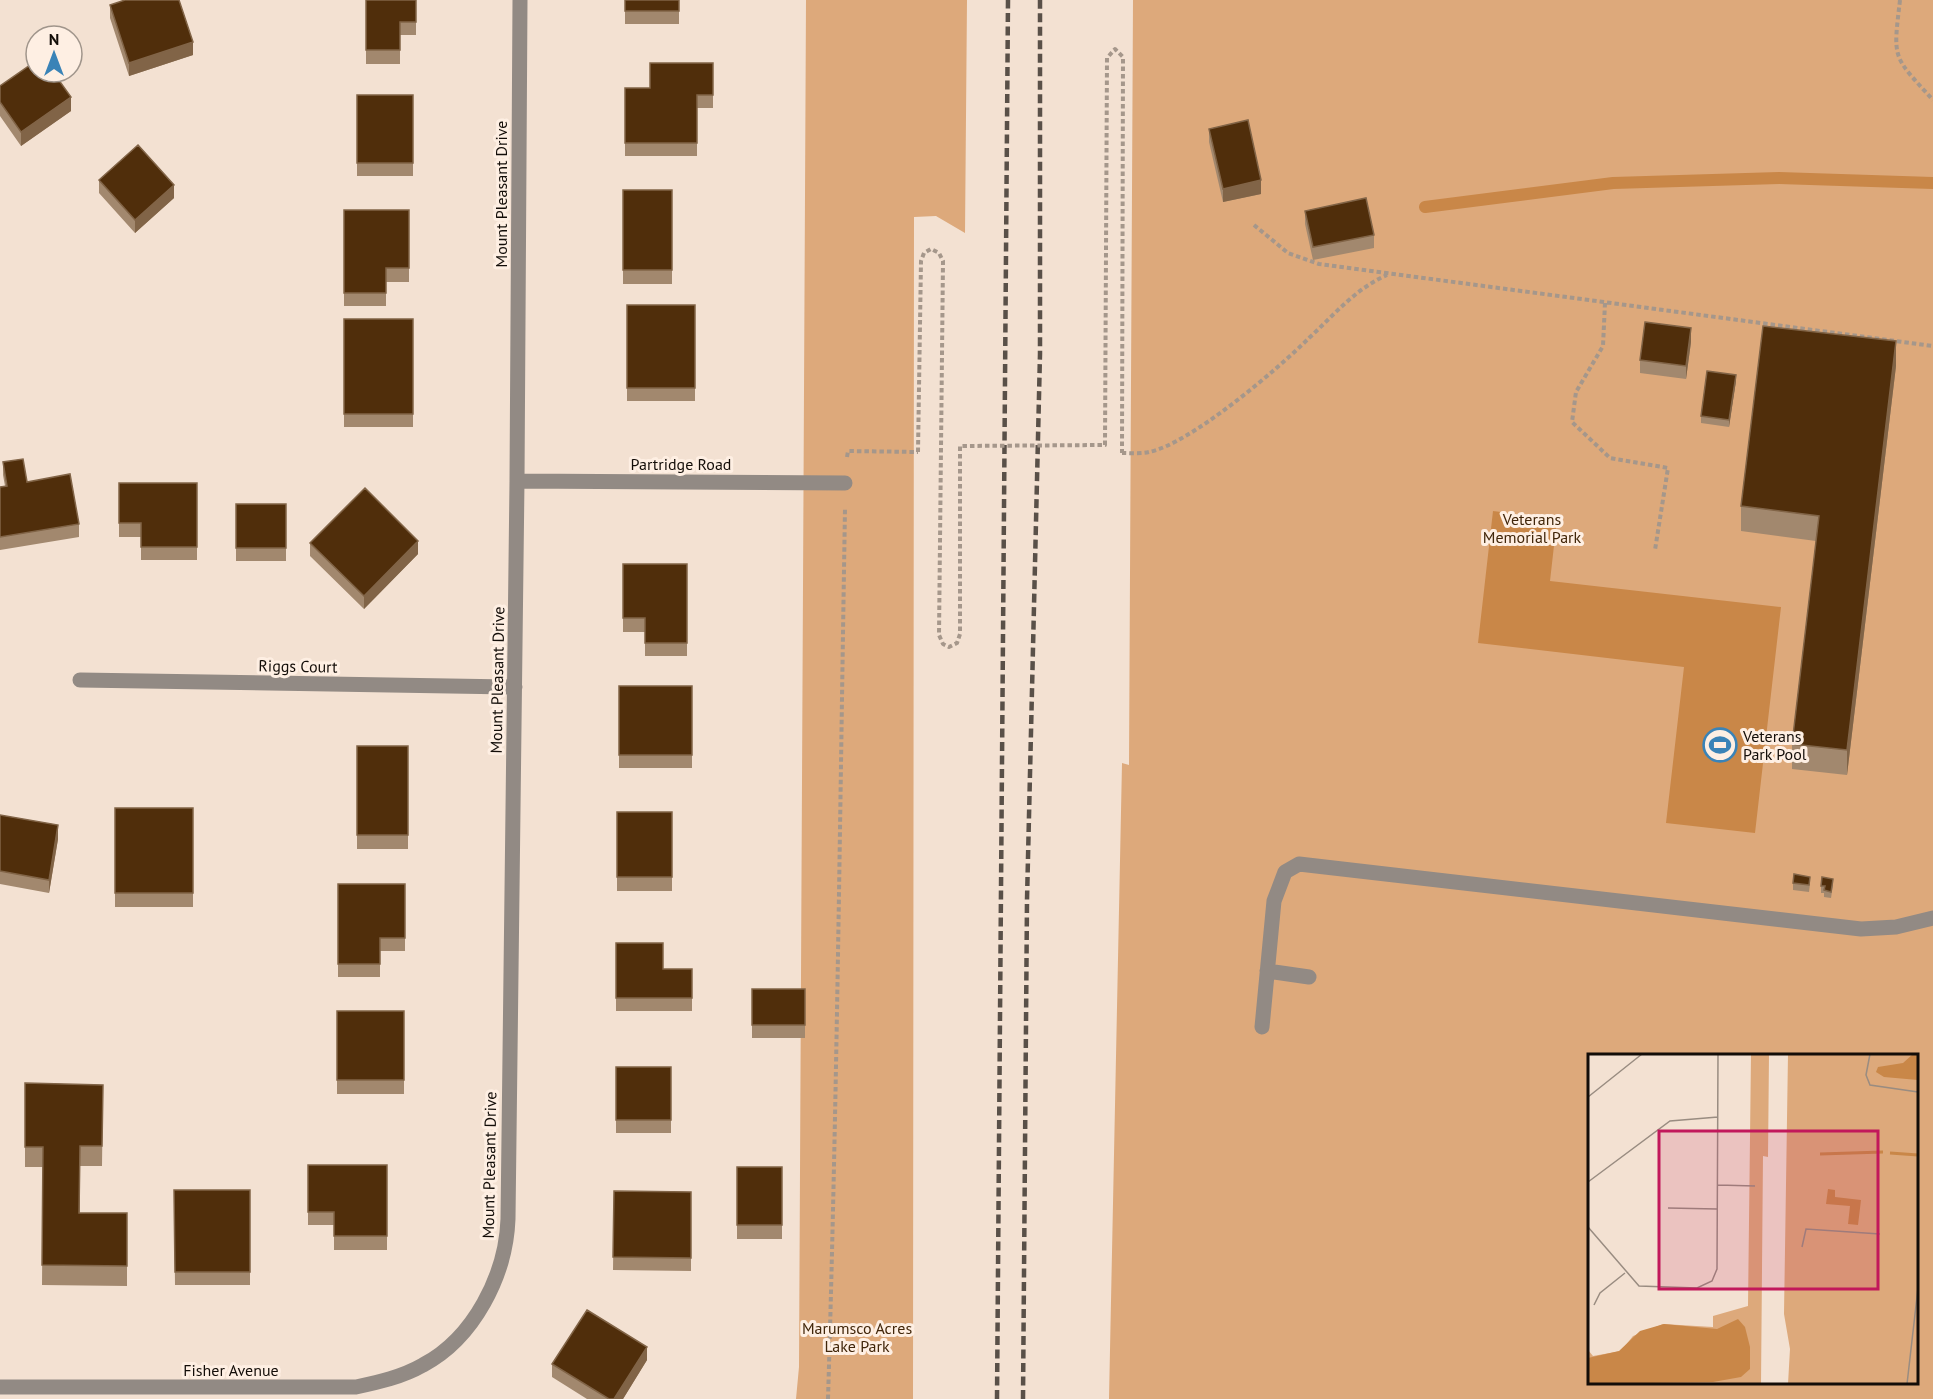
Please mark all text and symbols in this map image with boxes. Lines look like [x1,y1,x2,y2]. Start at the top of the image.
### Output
north arrow [24,24,84,84]
text: N [49,29,59,49]
street label: Mount Pleasant Drive [491,121,511,267]
street label: Partridge Road [631,454,731,474]
park label: Veterans Memorial Park [1483,509,1582,547]
street label: Mount Pleasant Drive [486,606,508,754]
street label: Riggs Court [258,655,338,677]
place label: Veterans Park Pool [1742,726,1807,764]
sports icon: Veterans Park Pool [1702,727,1738,763]
inset map [1588,1054,1918,1384]
street label: Mount Pleasant Drive [478,1091,500,1239]
park label: Marumsco Acres Lake Park [802,1318,912,1356]
street label: Fisher Avenue [183,1360,279,1380]

